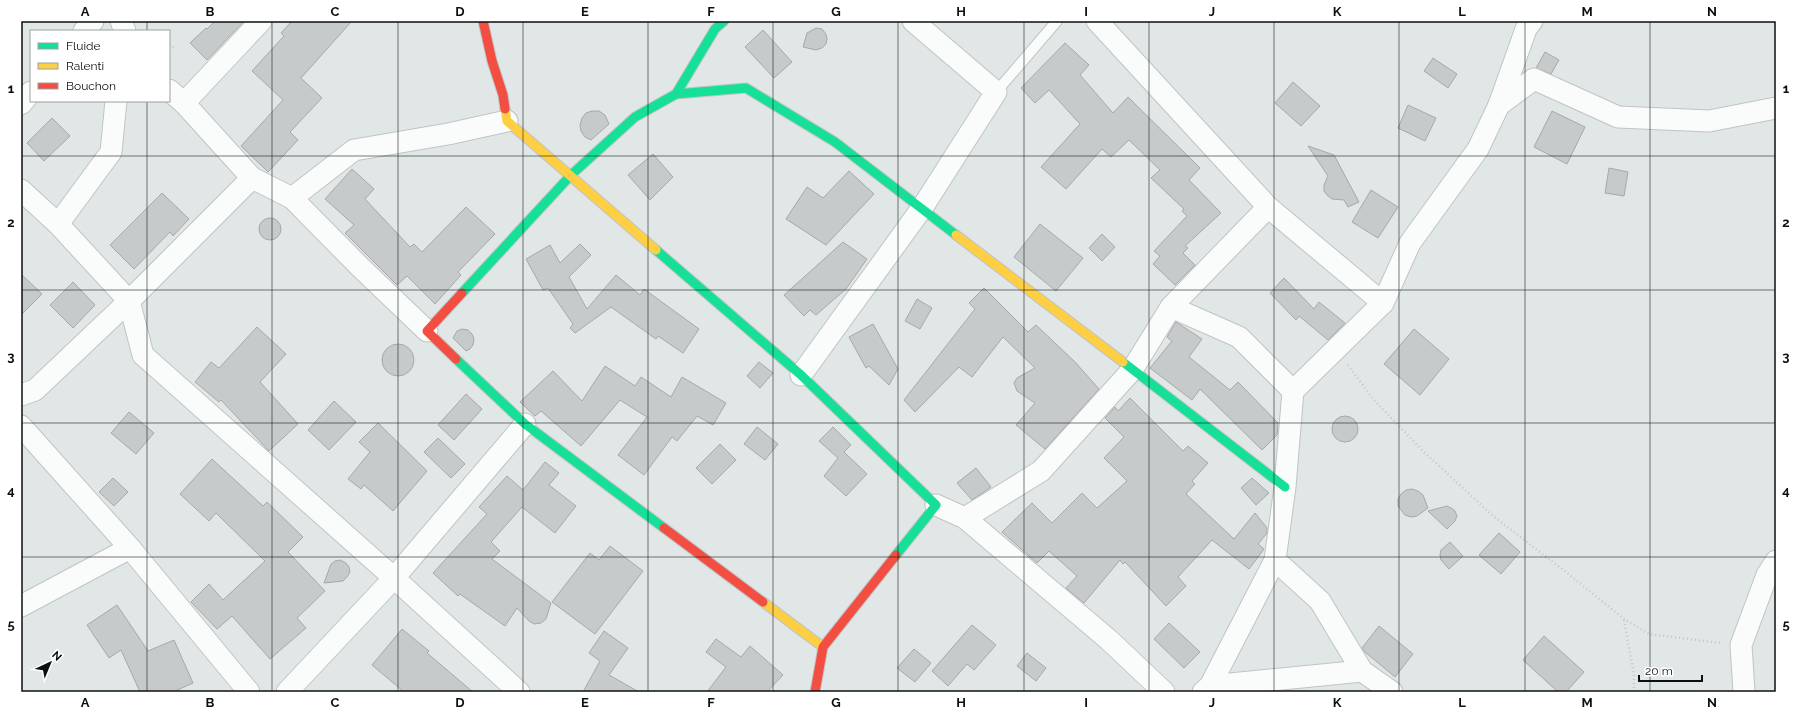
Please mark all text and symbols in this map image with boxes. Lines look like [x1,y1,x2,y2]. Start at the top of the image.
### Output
text: A [81,4,90,19]
text: B [206,4,215,19]
text: C [331,4,340,19]
text: D [455,4,465,19]
text: E [581,4,589,19]
text: F [707,4,715,19]
text: G [831,4,841,19]
text: H [956,4,966,19]
text: I [1084,4,1088,19]
text: J [1209,4,1215,19]
text: K [1333,4,1342,19]
text: L [1458,4,1466,19]
text: M [1581,4,1593,19]
text: N [1707,4,1717,19]
legend [30,30,170,102]
text: Fluide [66,39,101,53]
text: Ralenti [66,59,104,73]
text: Bouchon [66,79,116,93]
text: 1 [8,81,15,96]
text: 1 [1783,81,1790,96]
text: 2 [7,215,15,230]
text: 2 [1782,215,1790,230]
text: 3 [7,349,15,364]
text: 3 [1782,349,1790,364]
text: 4 [7,483,15,498]
text: 4 [1782,483,1790,498]
text: 5 [7,617,15,632]
text: 5 [1782,617,1790,632]
north arrow [30,643,70,683]
text: N [49,649,64,664]
scale bar [1639,657,1702,683]
text: 20 m [1645,664,1673,678]
text: A [81,695,90,710]
text: B [206,695,215,710]
text: C [331,695,340,710]
text: D [455,695,465,710]
text: E [581,695,589,710]
text: F [707,695,715,710]
text: G [831,695,841,710]
text: H [956,695,966,710]
text: I [1084,695,1088,710]
text: J [1209,695,1215,710]
text: K [1333,695,1342,710]
text: L [1458,695,1466,710]
text: M [1581,695,1593,710]
text: N [1707,695,1717,710]

